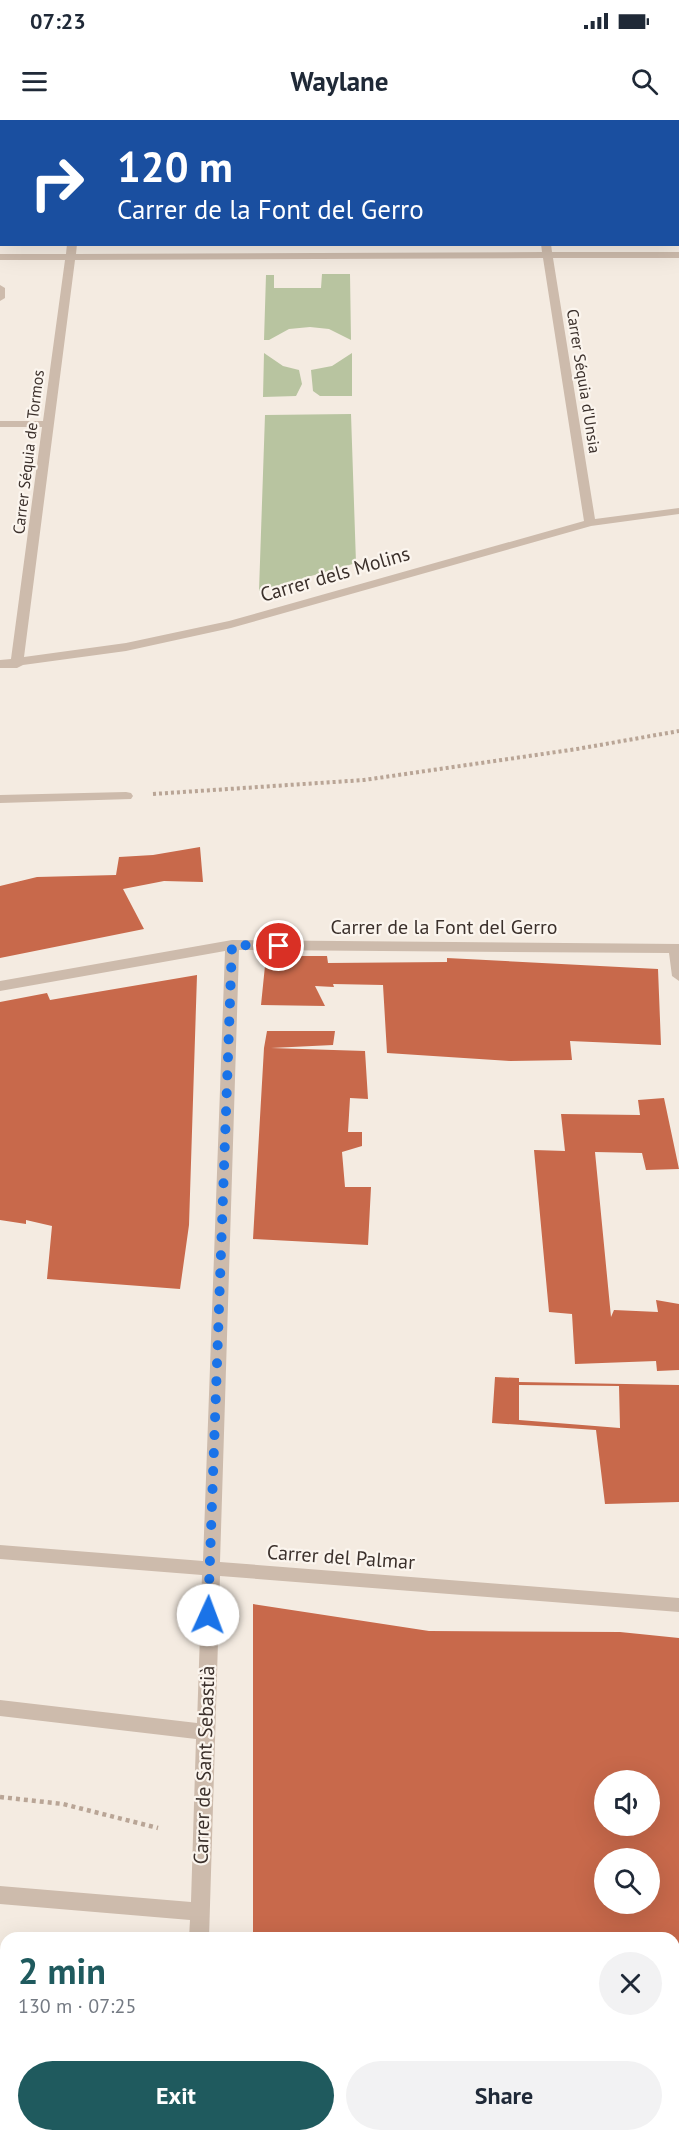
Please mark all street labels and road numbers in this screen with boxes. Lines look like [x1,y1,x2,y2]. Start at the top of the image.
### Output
street label: Carrer Séquia d'Unsia [563,307,605,455]
street label: Carrer Séquia de Tormos [8,368,48,535]
street label: Carrer dels Molins [257,540,413,608]
street label: Carrer de la Font del Gerro [330,914,558,940]
street label: Carrer del Palmar [266,1539,416,1575]
street label: Carrer de Sant Sebastià [188,1665,220,1865]

